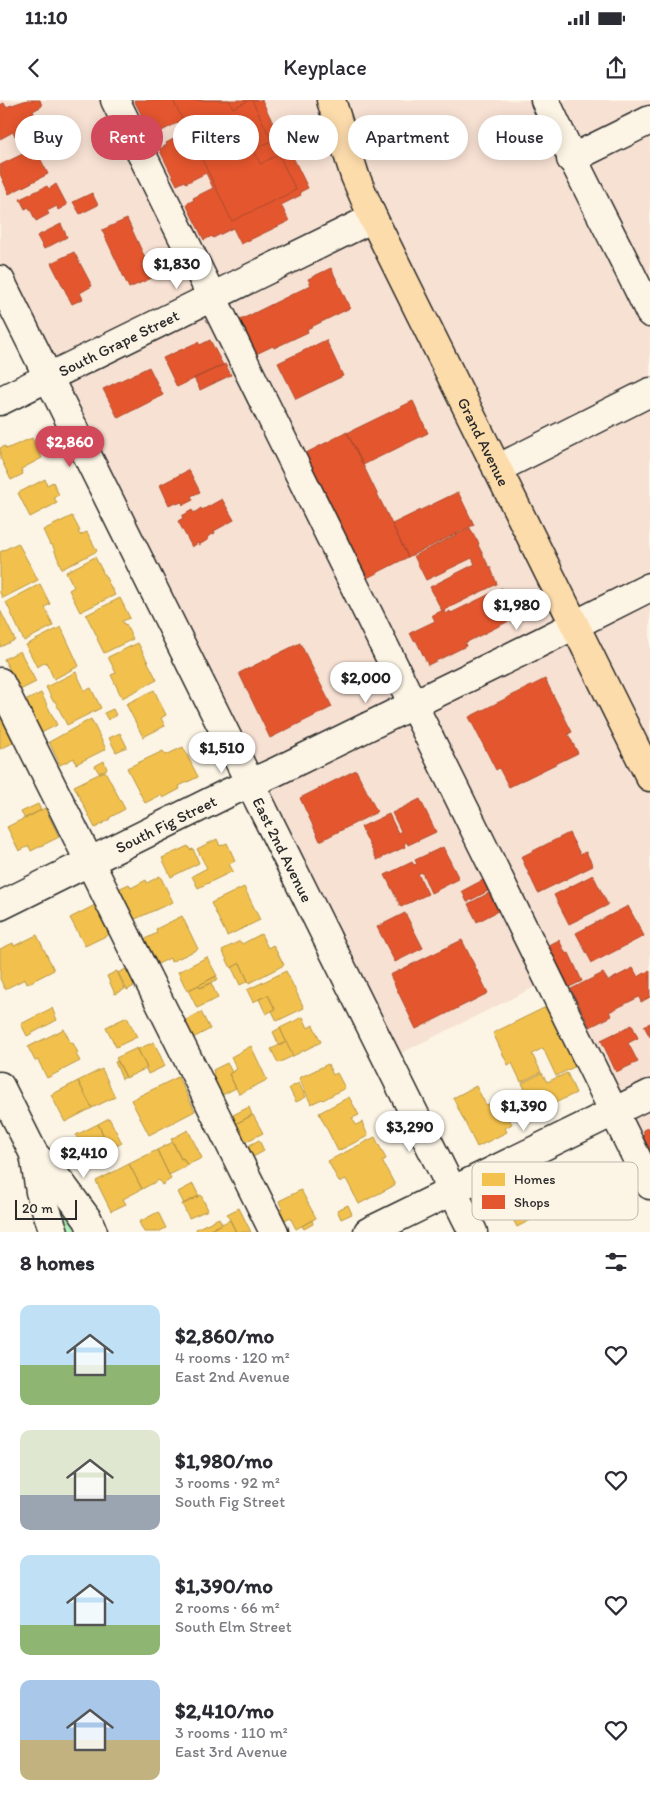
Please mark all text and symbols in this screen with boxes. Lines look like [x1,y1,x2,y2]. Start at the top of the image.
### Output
text: 11:10 [25,6,68,29]
icon: back [20,54,48,82]
text: Keyplace [283,54,367,81]
icon: share [602,54,630,82]
chip: Buy [15,115,81,160]
chip: Rent [91,115,163,160]
chip: Filters [173,115,259,160]
chip: New [269,115,338,160]
chip: Apartment [348,115,468,160]
chip: House [478,115,562,160]
pin: $1,830 [136,248,218,290]
text: $1,830 [154,254,200,273]
street label: South Grape Street [55,306,182,381]
street label: Grand Avenue [453,394,513,489]
pin: $2,860 [29,426,111,468]
text: $2,860 [46,432,94,451]
pin: $1,980 [476,588,558,631]
text: $1,980 [494,595,540,614]
pin: $2,000 [325,662,407,704]
text: $2,000 [341,668,391,687]
pin: $1,510 [181,732,263,774]
text: $1,510 [199,738,245,757]
street label: South Fig Street [112,791,220,857]
street label: East 2nd Avenue [249,794,317,906]
pin: $1,390 [483,1090,565,1132]
text: $1,390 [501,1096,547,1115]
pin: $3,290 [369,1110,451,1153]
text: $3,290 [386,1117,434,1136]
pin: $2,410 [43,1136,125,1179]
text: $2,410 [60,1143,108,1162]
legend [472,1162,638,1220]
text: Homes [514,1171,556,1188]
text: Shops [514,1194,550,1211]
scale bar [15,1197,78,1220]
text: 20 m [22,1200,53,1217]
icon: filters [602,1248,630,1276]
text: 8 homes [20,1250,95,1275]
text: $2,860/mo [175,1323,274,1348]
icon: home [60,1325,120,1385]
icon: heart [602,1341,630,1369]
text: 4 rooms · 120 m² [175,1348,290,1367]
text: East 2nd Avenue [175,1367,290,1386]
text: $1,980/mo [175,1448,273,1473]
icon: home [60,1450,120,1510]
icon: heart [602,1466,630,1494]
text: 3 rooms · 92 m² [175,1473,280,1492]
text: South Fig Street [175,1492,285,1511]
text: $1,390/mo [175,1573,273,1598]
icon: home [60,1575,120,1635]
icon: heart [602,1591,630,1619]
text: 2 rooms · 66 m² [175,1598,280,1617]
text: South Elm Street [175,1617,292,1636]
text: $2,410/mo [175,1698,274,1723]
icon: home [60,1700,120,1760]
icon: heart [602,1716,630,1744]
text: 3 rooms · 110 m² [175,1723,288,1742]
text: East 3rd Avenue [175,1742,287,1761]

